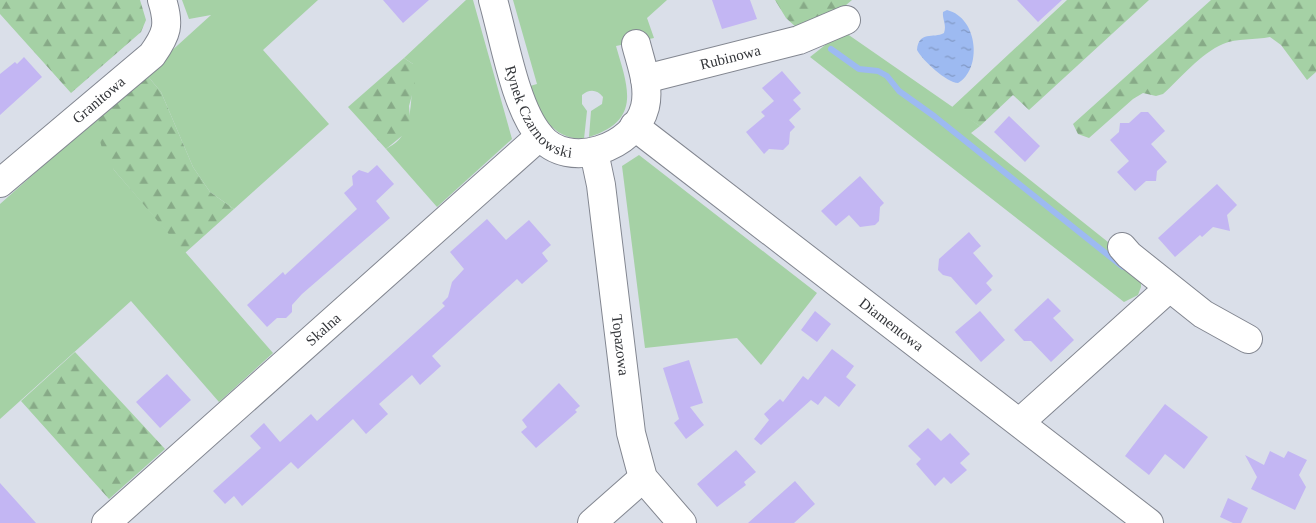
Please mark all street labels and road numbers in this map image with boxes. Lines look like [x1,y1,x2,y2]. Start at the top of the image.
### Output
street label: Rubinowa [698,42,762,73]
street label: Rynek Czarnowski [502,64,573,161]
street label: Granitowa [69,73,128,126]
street label: Diamentowa [856,295,927,354]
street label: Skalna [303,310,344,349]
street label: Topazowa [609,314,632,377]

